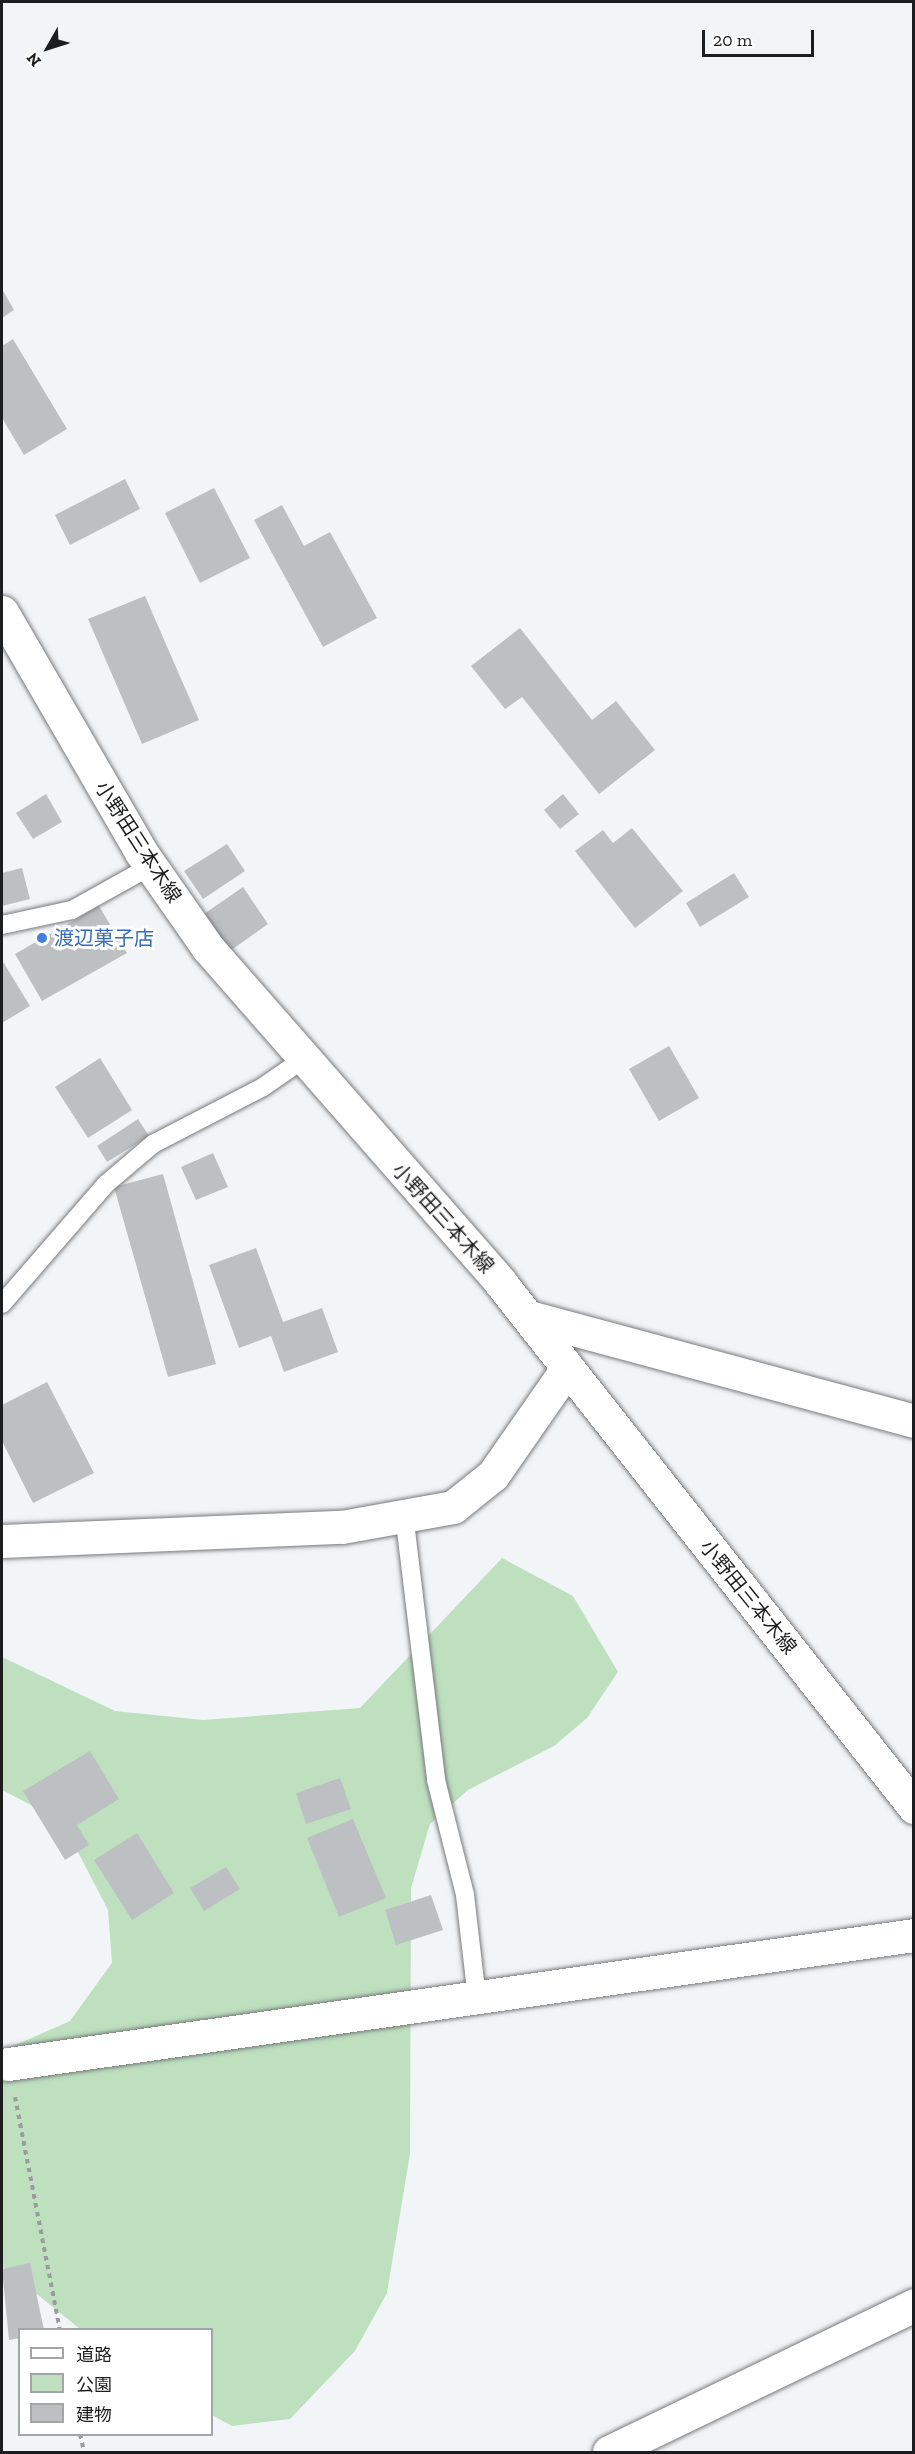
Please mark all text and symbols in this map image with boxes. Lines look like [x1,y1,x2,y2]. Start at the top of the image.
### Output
north arrow [18,18,78,78]
scale bar [705,18,818,56]
text: 20 m [713,29,752,51]
text: N [22,49,45,70]
street label: 小野田三本木線 [90,777,186,907]
place label: 渡辺菓子店 [54,926,154,950]
marker: 渡辺菓子店 [35,931,49,945]
street label: 小野田三本木線 [387,1158,499,1278]
street label: 小野田三本木線 [695,1535,801,1659]
legend [18,2328,213,2436]
text: 道路 [76,2344,112,2366]
text: 公園 [76,2374,112,2396]
text: 建物 [76,2404,112,2426]

